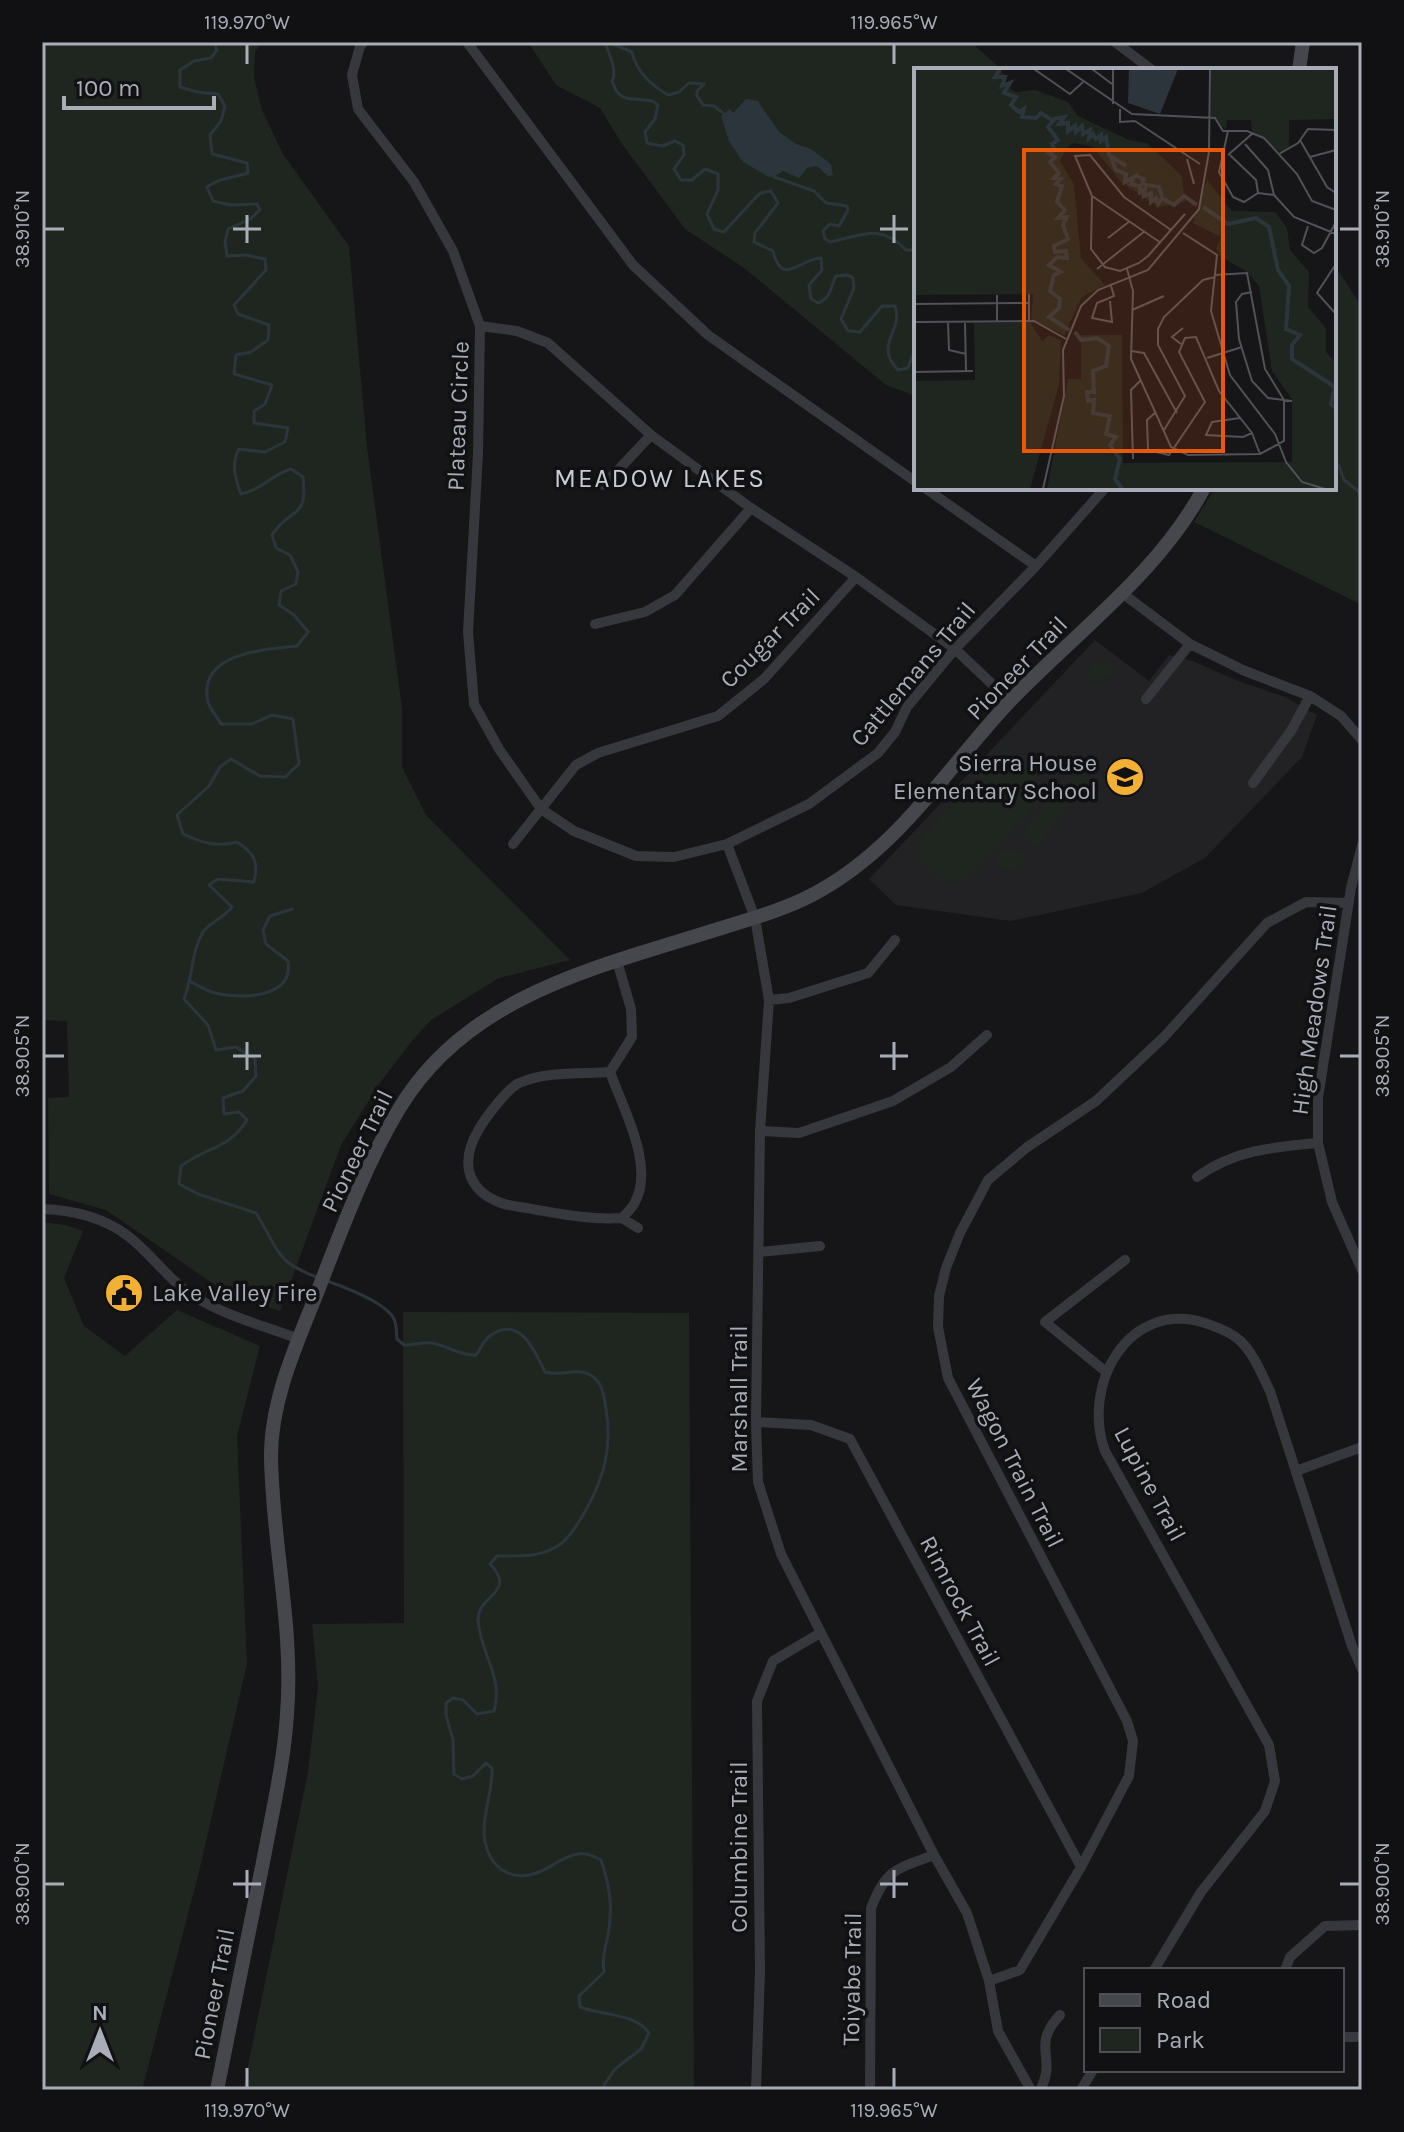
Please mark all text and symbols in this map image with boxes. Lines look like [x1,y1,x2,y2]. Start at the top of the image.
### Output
text: 119.970°W [204,11,290,34]
text: 119.965°W [850,11,938,34]
scale bar [64,60,214,110]
inset map [914,68,1336,490]
text: 100 m [76,74,141,102]
text: 38.910°N [11,190,34,268]
text: 38.910°N [1371,190,1394,268]
street label: Plateau Circle [441,341,475,491]
district label: MEADOW LAKES [554,463,766,494]
street label: Cougar Trail [714,582,826,694]
street label: Cattlemans Trail [845,596,981,752]
street label: Pioneer Trail [961,610,1073,726]
place label: Sierra House Elementary School [893,749,1097,805]
school or university icon: Sierra House Elementary School [1104,756,1146,798]
street label: High Meadows Trail [1285,903,1343,1117]
text: 38.905°N [11,1015,34,1097]
text: 38.905°N [1371,1015,1394,1097]
street label: Pioneer Trail [315,1085,399,1217]
public building icon: Lake Valley Fire [103,1272,145,1314]
place label: Lake Valley Fire [152,1279,317,1307]
street label: Marshall Trail [725,1325,753,1473]
street label: Wagon Train Trail [960,1374,1070,1552]
street label: Lupine Trail [1108,1422,1192,1546]
street label: Rimrock Trail [914,1531,1006,1671]
street label: Columbine Trail [725,1761,753,1933]
text: 38.900°N [11,1842,34,1926]
text: 38.900°N [1371,1842,1394,1926]
street label: Toiyabe Trail [837,1912,867,2046]
street label: Pioneer Trail [188,1926,240,2062]
legend [1084,1968,1344,2072]
text: Road [1156,1986,1211,2014]
north arrow [60,1992,140,2072]
text: N [92,2000,108,2026]
text: Park [1156,2026,1205,2054]
text: 119.970°W [204,2099,290,2122]
text: 119.965°W [850,2099,938,2122]

